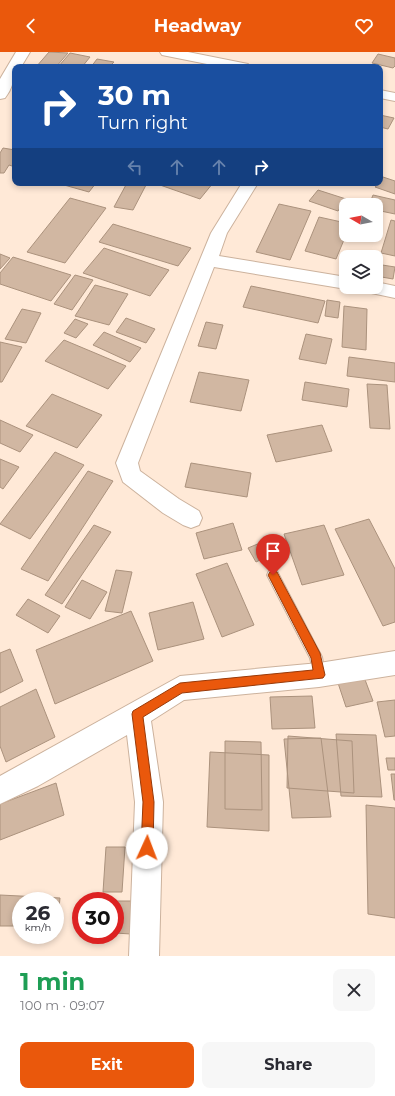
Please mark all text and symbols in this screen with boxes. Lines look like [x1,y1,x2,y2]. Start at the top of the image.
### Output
icon: back [20,15,42,37]
text: Headway [154,15,241,37]
icon: heart [353,15,375,37]
text: 30 m [98,78,171,112]
icon: right [32,80,84,132]
text: Turn right [98,112,188,134]
icon: left [124,156,146,178]
icon: ahead [166,156,188,178]
icon: ahead [208,156,230,178]
icon: right [250,156,272,178]
north arrow [339,198,383,242]
map controls [339,198,383,294]
button: layers [339,250,383,294]
pin [256,534,290,575]
icon: arrive [262,540,284,562]
position arrow [126,827,168,869]
speed limit sign: 30 [72,892,124,944]
text: 26 [26,901,50,925]
text: km/h [25,921,51,934]
text: 1 min [20,967,85,996]
button: close [333,969,375,1011]
text: 100 m · 09:07 [20,997,105,1013]
button: Exit [20,1042,194,1088]
button: Share [202,1042,375,1088]

